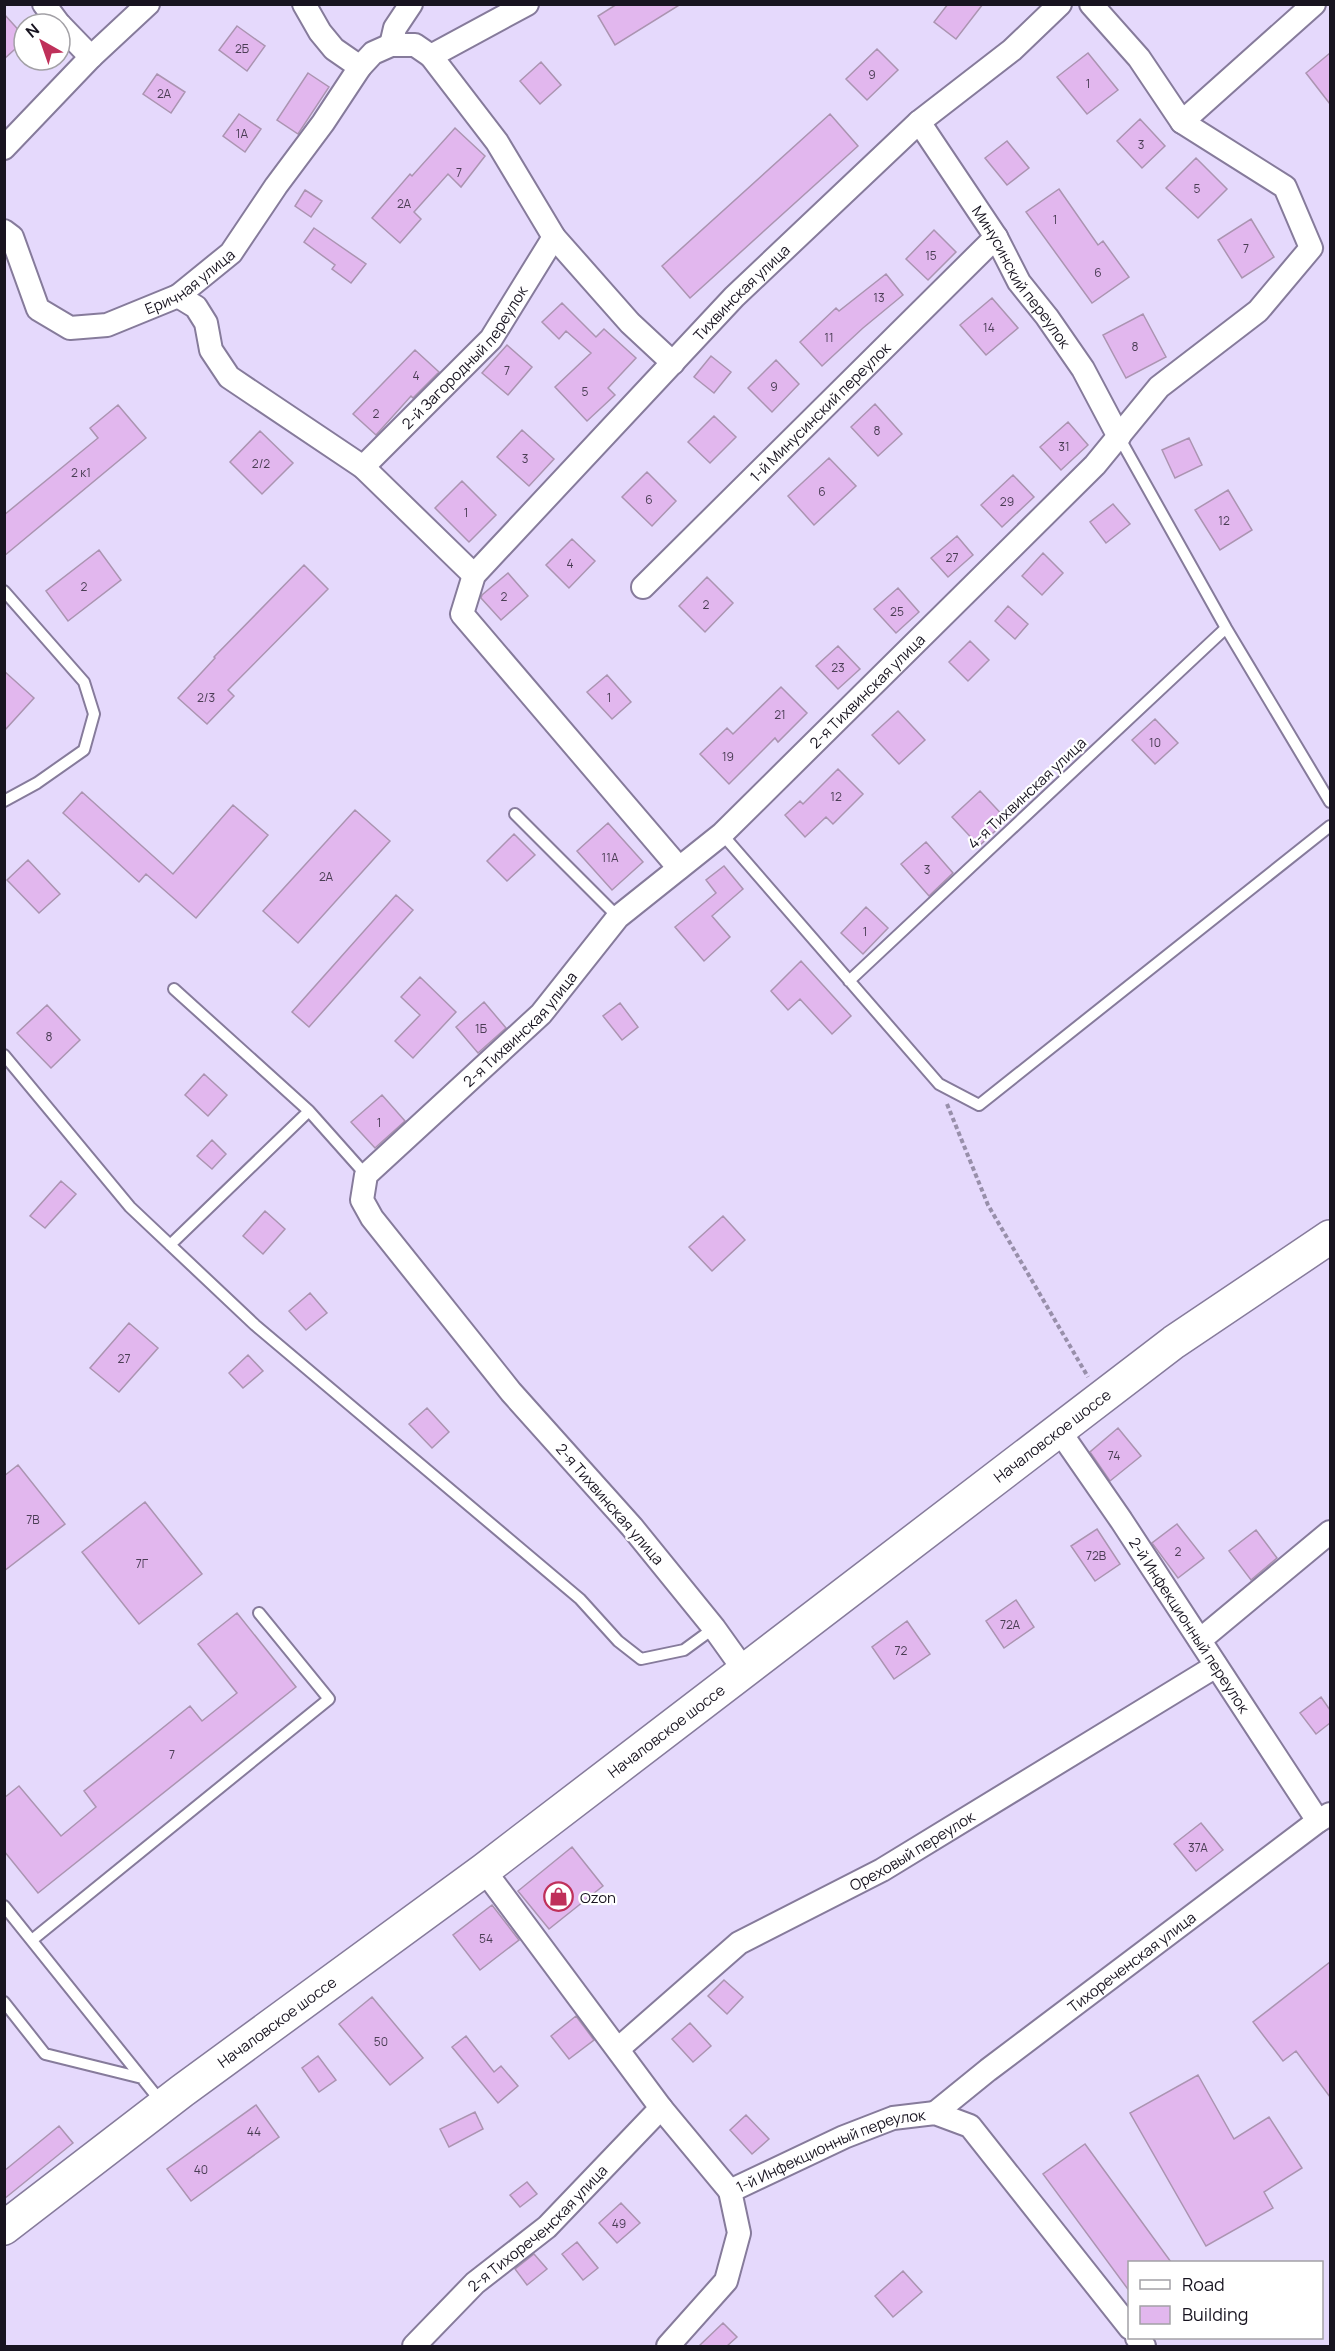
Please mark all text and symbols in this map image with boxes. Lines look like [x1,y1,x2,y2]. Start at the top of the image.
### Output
north arrow [12,12,72,72]
text: N [21,18,44,43]
house number: 2Б [235,40,249,57]
house number: 9 [868,66,876,83]
house number: 1 [1086,75,1090,92]
house number: 2А [157,85,171,102]
house number: 1А [236,125,249,142]
house number: 3 [1138,136,1144,153]
house number: 7 [456,164,462,181]
house number: 5 [1194,180,1201,197]
house number: 2А [397,195,411,212]
street label: Минусинский переулок [967,201,1076,353]
house number: 1 [1053,211,1057,228]
street label: Тихвинская улица [688,239,794,345]
house number: 7 [1243,240,1249,257]
street label: Еричная улица [142,244,239,319]
house number: 15 [925,247,937,264]
house number: 6 [1094,264,1102,281]
street label: 2-й Загородный переулок [397,281,532,433]
house number: 13 [873,289,885,306]
house number: 14 [983,319,995,336]
house number: 11 [824,329,834,346]
street label: 1-й Минусинский переулок [745,337,895,486]
house number: 8 [1132,338,1139,355]
house number: 7 [504,362,510,379]
house number: 4 [412,367,420,384]
house number: 9 [770,378,778,395]
house number: 5 [582,383,589,400]
house number: 2 [373,405,380,422]
house number: 8 [874,422,881,439]
house number: 31 [1058,438,1070,455]
house number: 3 [522,450,528,467]
house number: 2/2 [252,455,270,472]
house number: 2 к1 [71,464,91,481]
house number: 6 [818,483,826,500]
house number: 6 [645,491,653,508]
house number: 29 [1000,493,1014,510]
house number: 1 [464,504,468,521]
house number: 12 [1218,512,1230,529]
house number: 27 [946,549,958,566]
house number: 4 [566,555,574,572]
house number: 2 [81,578,88,595]
house number: 2 [501,588,508,605]
house number: 2 [703,596,710,613]
house number: 25 [890,603,904,620]
street label: 2-я Тихвинская улица [804,629,929,753]
house number: 23 [831,659,845,676]
house number: 2/3 [197,689,215,706]
house number: 1 [607,689,611,706]
house number: 21 [774,706,786,723]
street label: 4-я Тихвинская улица [963,732,1091,854]
house number: 10 [1149,734,1161,751]
house number: 19 [722,748,734,765]
house number: 12 [830,788,842,805]
house number: 11А [602,849,619,866]
house number: 3 [924,861,930,878]
house number: 2А [319,868,333,885]
house number: 1 [863,923,867,940]
street label: 2-я Тихвинская улица [458,967,582,1091]
house number: 1Б [475,1020,487,1037]
house number: 8 [46,1028,53,1045]
house number: 1 [377,1114,381,1131]
house number: 27 [118,1350,130,1367]
street label: Началовское шоссе [989,1384,1115,1487]
street label: 2-я Тихвинская улица [551,1439,669,1569]
house number: 74 [1108,1447,1120,1464]
house number: 7В [26,1511,40,1528]
street label: 2-й Инфекционный переулок [1124,1533,1255,1717]
house number: 2 [1175,1543,1182,1560]
house number: 72В [1086,1547,1106,1564]
house number: 7Г [136,1555,149,1572]
house number: 72А [1000,1616,1021,1633]
house number: 72 [895,1642,908,1659]
street label: Началовское шоссе [603,1679,729,1782]
house number: 7 [169,1746,175,1763]
street label: Ореховый переулок [846,1805,979,1895]
house number: 37А [1188,1839,1208,1856]
shop icon: Ozon [543,1881,575,1913]
place label: Ozon [580,1887,616,1908]
street label: Тихореченская улица [1063,1907,1200,2017]
house number: 54 [479,1930,493,1947]
street label: Началовское шоссе [213,1971,341,2072]
house number: 50 [374,2033,388,2050]
street label: 1-й Инфекционный переулок [733,2104,927,2197]
house number: 44 [247,2123,261,2140]
street label: 2-я Тихореченская улица [462,2160,612,2296]
house number: 40 [194,2161,208,2178]
house number: 49 [612,2215,626,2232]
legend [1128,2261,1323,2339]
text: Road [1182,2272,1225,2296]
text: Building [1182,2302,1248,2326]

